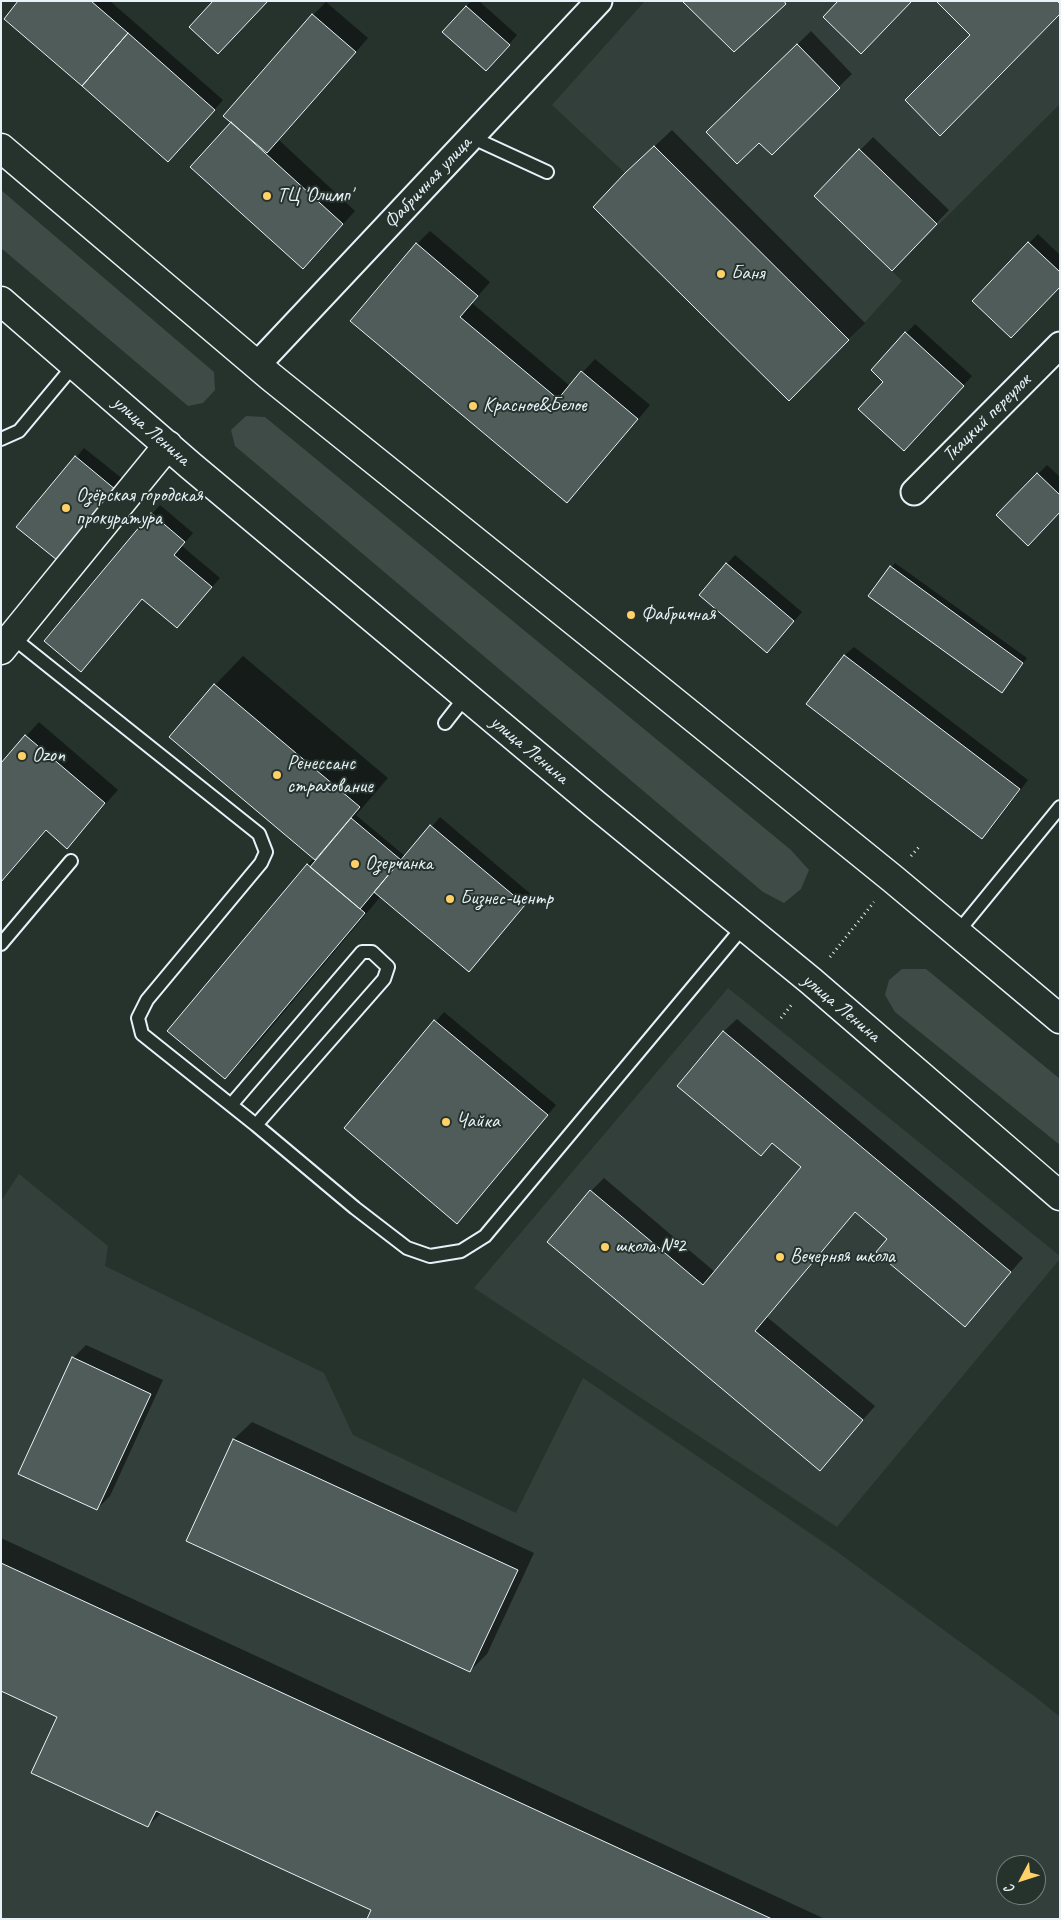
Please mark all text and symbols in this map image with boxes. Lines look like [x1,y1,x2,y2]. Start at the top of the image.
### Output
street label: Фабричная улица [379,132,477,234]
place label: ТЦ 'Олимп' [277,184,352,208]
marker: ТЦ 'Олимп' [261,190,273,202]
place label: Баня [731,262,764,286]
marker: Баня [715,268,727,280]
street label: Ткацкий переулок [938,369,1036,467]
street label: улица Ленина [107,391,195,471]
place label: Красное&Белое [483,394,587,418]
marker: Красное&Белое [467,400,479,412]
place label: Озёрская городская прокуратура [76,484,203,531]
marker: Озёрская городская прокуратура [60,502,72,514]
place label: Фабричная [641,603,716,627]
marker: Фабричная [625,609,637,621]
street label: улица Ленина [485,710,573,790]
place label: Ozon [32,744,65,768]
marker: Ozon [16,750,28,762]
place label: Ренессанс страхование [287,752,373,799]
marker: Ренессанс страхование [271,769,283,781]
place label: Озерчанка [365,852,433,876]
marker: Озерчанка [349,858,361,870]
place label: Бизнес-центр [460,887,553,911]
marker: Бизнес-центр [444,893,456,905]
street label: улица Ленина [797,968,885,1048]
place label: Чайка [456,1110,500,1134]
marker: Чайка [440,1116,452,1128]
place label: школа №2 [615,1235,686,1259]
marker: школа №2 [599,1241,611,1253]
place label: Вечерняя школа [790,1245,895,1269]
marker: Вечерняя школа [774,1251,786,1263]
north arrow [996,1855,1046,1905]
text: С [1001,1881,1019,1897]

